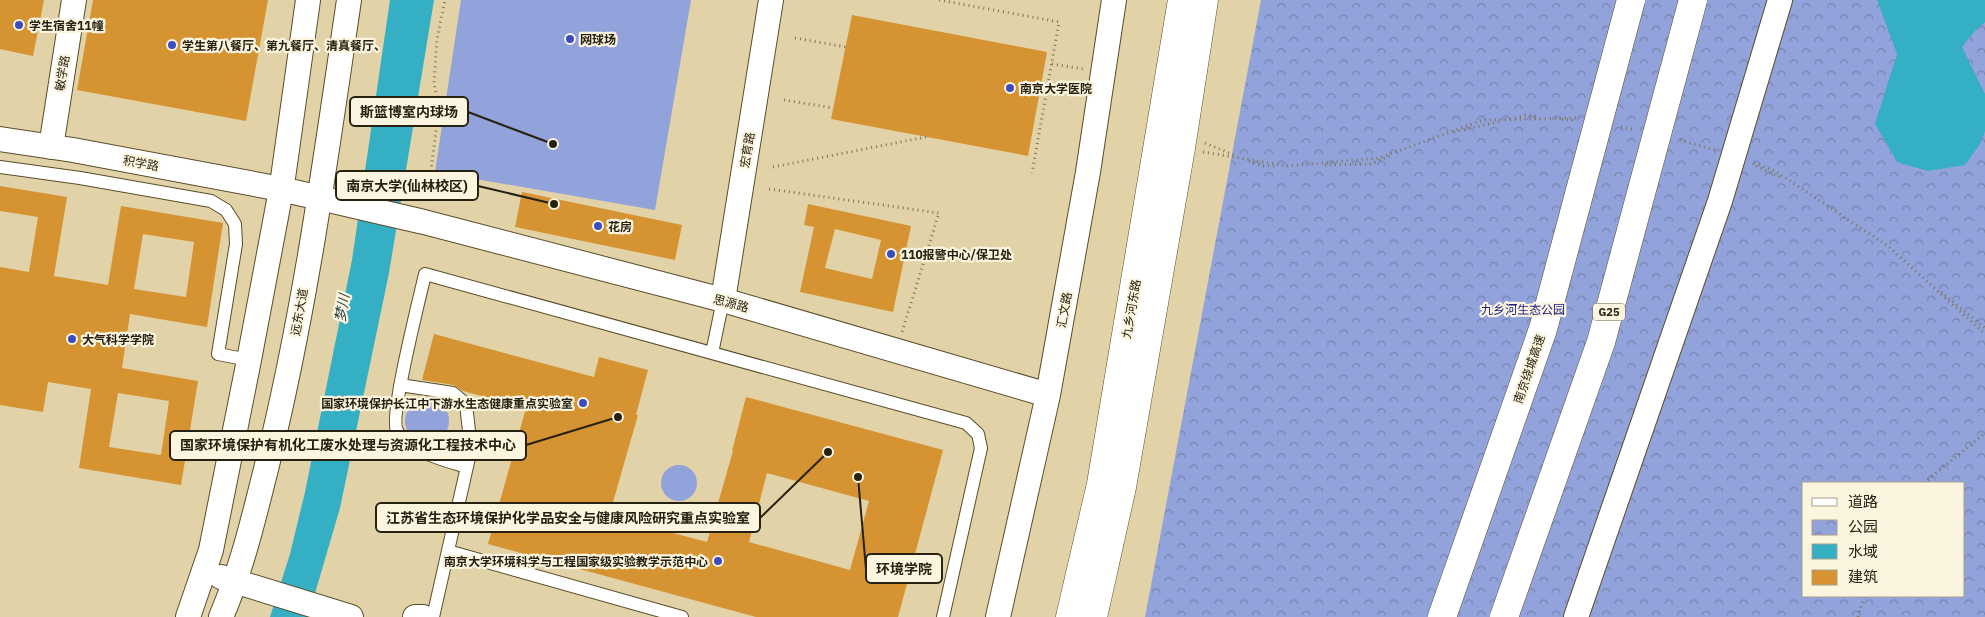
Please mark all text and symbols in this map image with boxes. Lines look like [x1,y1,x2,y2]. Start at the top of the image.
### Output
place label: 学生宿舍11幢 [29,18,103,33]
marker: 学生宿舍11幢 [13,19,25,31]
place label: 网球场 [580,32,616,47]
marker: 网球场 [564,33,576,45]
place label: 学生第八餐厅、第九餐厅、清真餐厅、 [182,38,386,53]
marker: 学生第八餐厅、第九餐厅、清真餐厅、 [166,39,178,51]
street label: 敏学路 [52,54,72,92]
place label: 南京大学医院 [1020,81,1092,96]
marker: 南京大学医院 [1004,82,1016,94]
callout: 斯篮博室内球场 [350,97,468,126]
text: 斯篮博室内球场 [360,103,458,121]
street label: 宏育路 [737,131,757,169]
street label: 积学路 [122,152,160,174]
callout: 南京大学(仙林校区) [336,171,478,200]
text: 南京大学(仙林校区) [346,177,468,195]
place label: 花房 [608,219,632,234]
marker: 花房 [592,220,604,232]
place label: 110报警中心/保卫处 [901,247,1012,262]
marker: 110报警中心/保卫处 [885,248,897,260]
street label: 九乡河东路 [1118,278,1144,340]
street label: 远东大道 [287,287,311,337]
water label: 梦川 [331,291,353,323]
street label: 思源路 [712,291,750,315]
street label: 汇文路 [1053,291,1075,329]
park label: 九乡河生态公园 [1481,302,1565,317]
road number: G25 [1593,304,1625,320]
place label: 大气科学学院 [82,332,154,347]
marker: 大气科学学院 [66,333,78,345]
street label: 南京绕城高速 [1510,333,1548,405]
place label: 国家环境保护长江中下游水生态健康重点实验室 [321,396,573,411]
marker: 国家环境保护长江中下游水生态健康重点实验室 [577,397,589,409]
callout: 国家环境保护有机化工废水处理与资源化工程技术中心 [170,431,526,460]
text: 国家环境保护有机化工废水处理与资源化工程技术中心 [180,436,516,454]
legend [1802,482,1965,597]
text: 道路 [1848,492,1878,511]
callout: 江苏省生态环境保护化学品安全与健康风险研究重点实验室 [376,503,760,532]
text: 江苏省生态环境保护化学品安全与健康风险研究重点实验室 [386,509,750,527]
text: 公园 [1848,517,1878,536]
text: 水域 [1848,542,1878,561]
place label: 南京大学环境科学与工程国家级实验教学示范中心 [444,554,708,569]
callout: 环境学院 [866,554,942,583]
marker: 南京大学环境科学与工程国家级实验教学示范中心 [712,555,724,567]
text: 环境学院 [876,560,932,578]
text: 建筑 [1848,567,1878,586]

